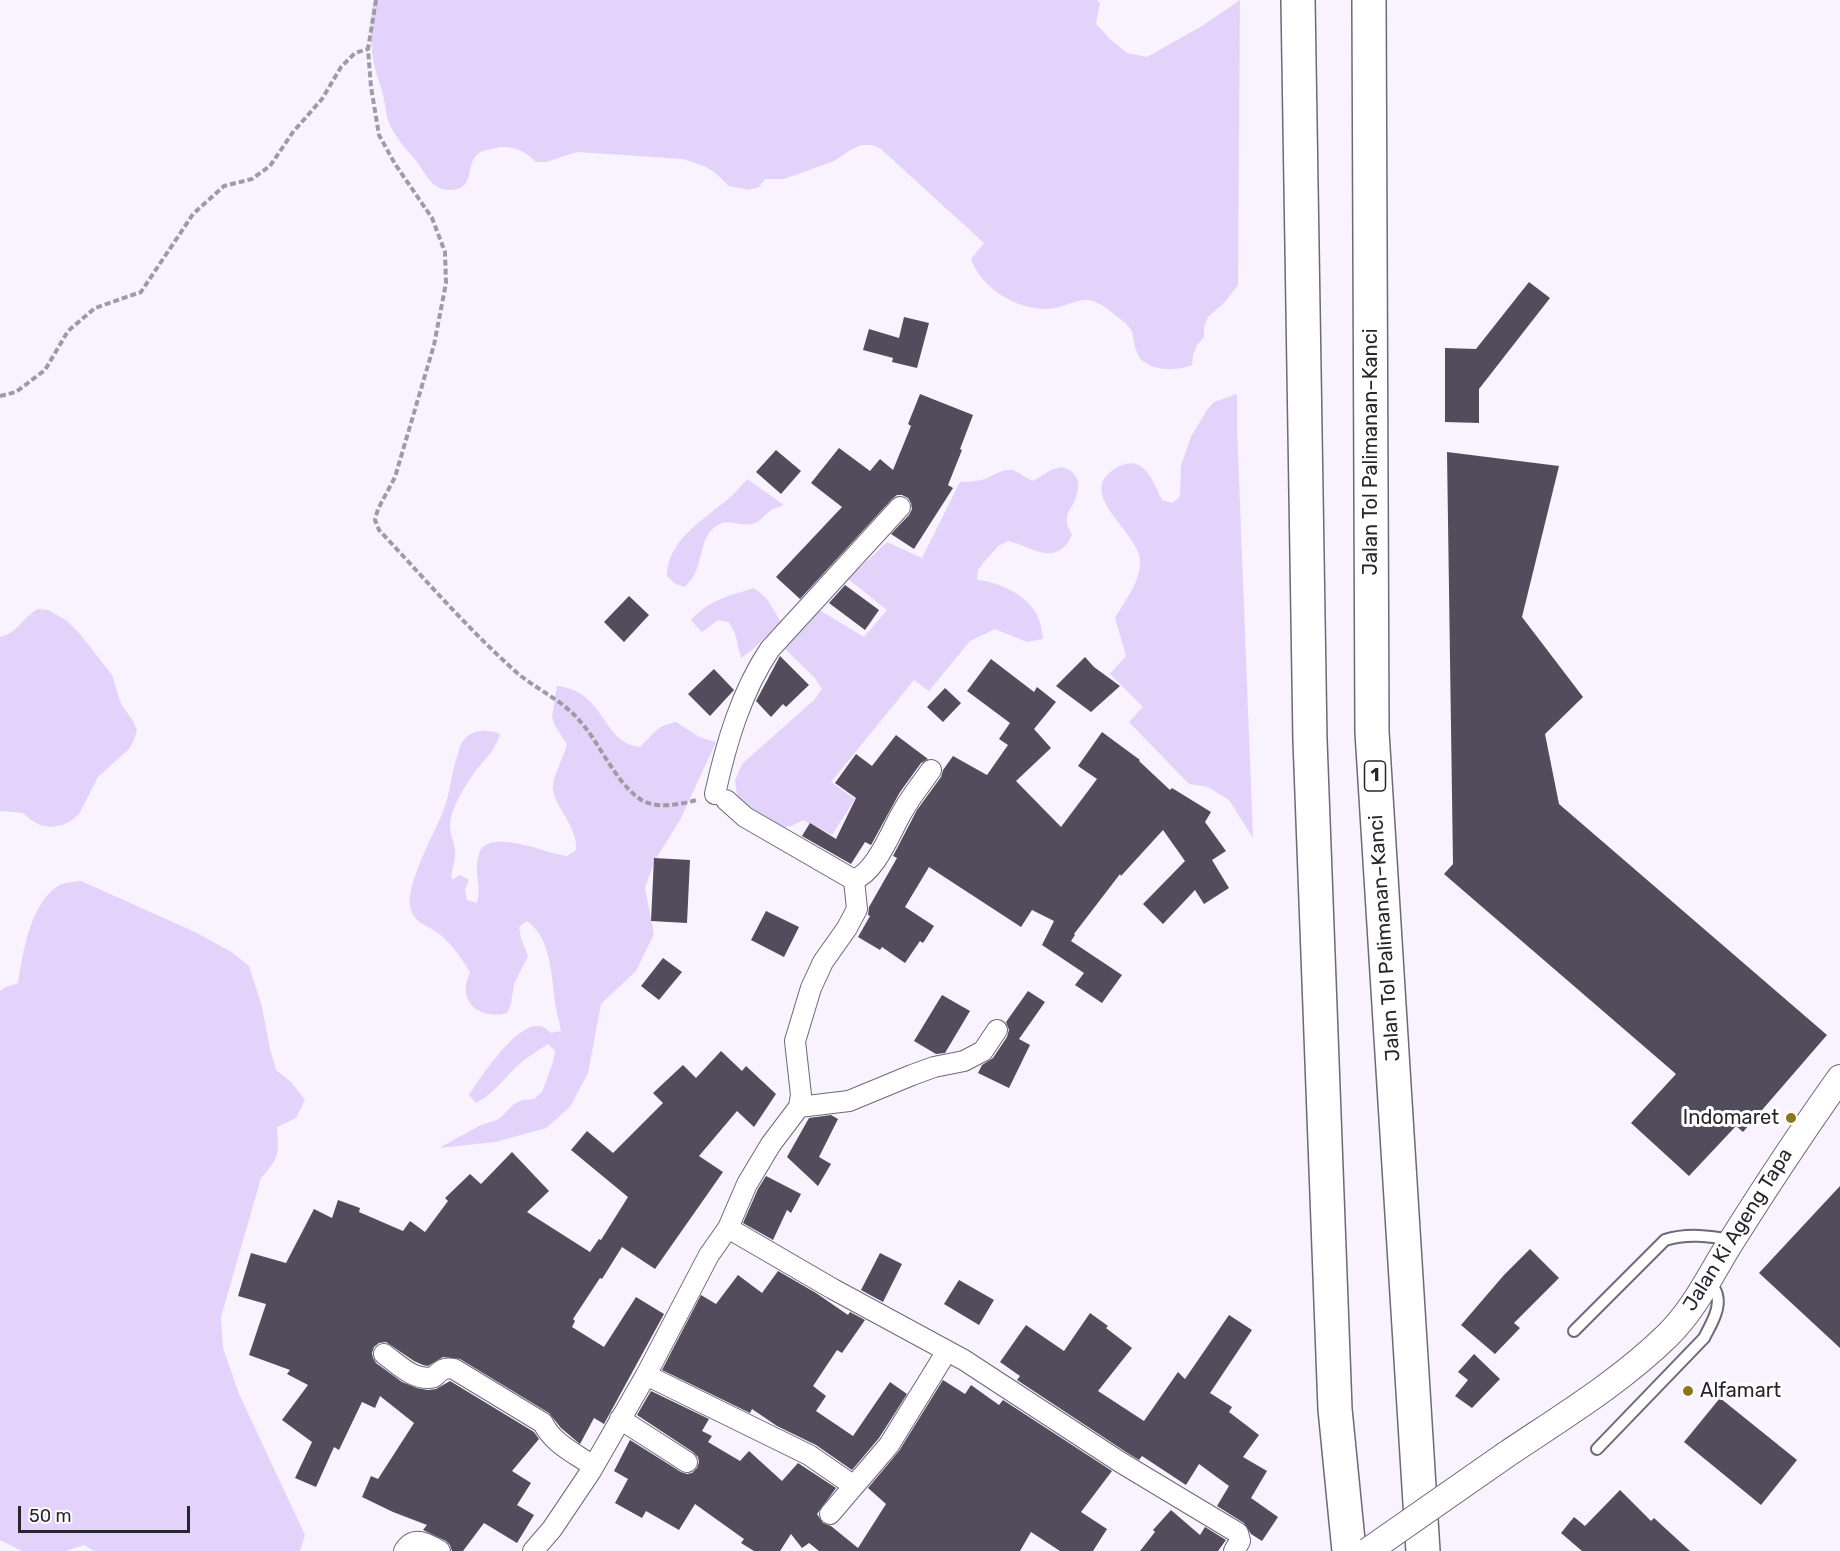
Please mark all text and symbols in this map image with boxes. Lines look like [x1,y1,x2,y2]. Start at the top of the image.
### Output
street label: Jalan Tol Palimanan–Kanci [1359,328,1383,576]
road number: 1 [1364,761,1386,791]
street label: Jalan Tol Palimanan–Kanci [1364,814,1406,1062]
place label: Indomaret [1683,1106,1779,1130]
marker: Indomaret [1784,1111,1798,1125]
street label: Jalan Ki Ageng Tapa [1678,1144,1798,1316]
place label: Alfamart [1700,1379,1781,1403]
marker: Alfamart [1681,1384,1695,1398]
scale bar [21,1494,194,1532]
text: 50 m [29,1505,72,1527]

